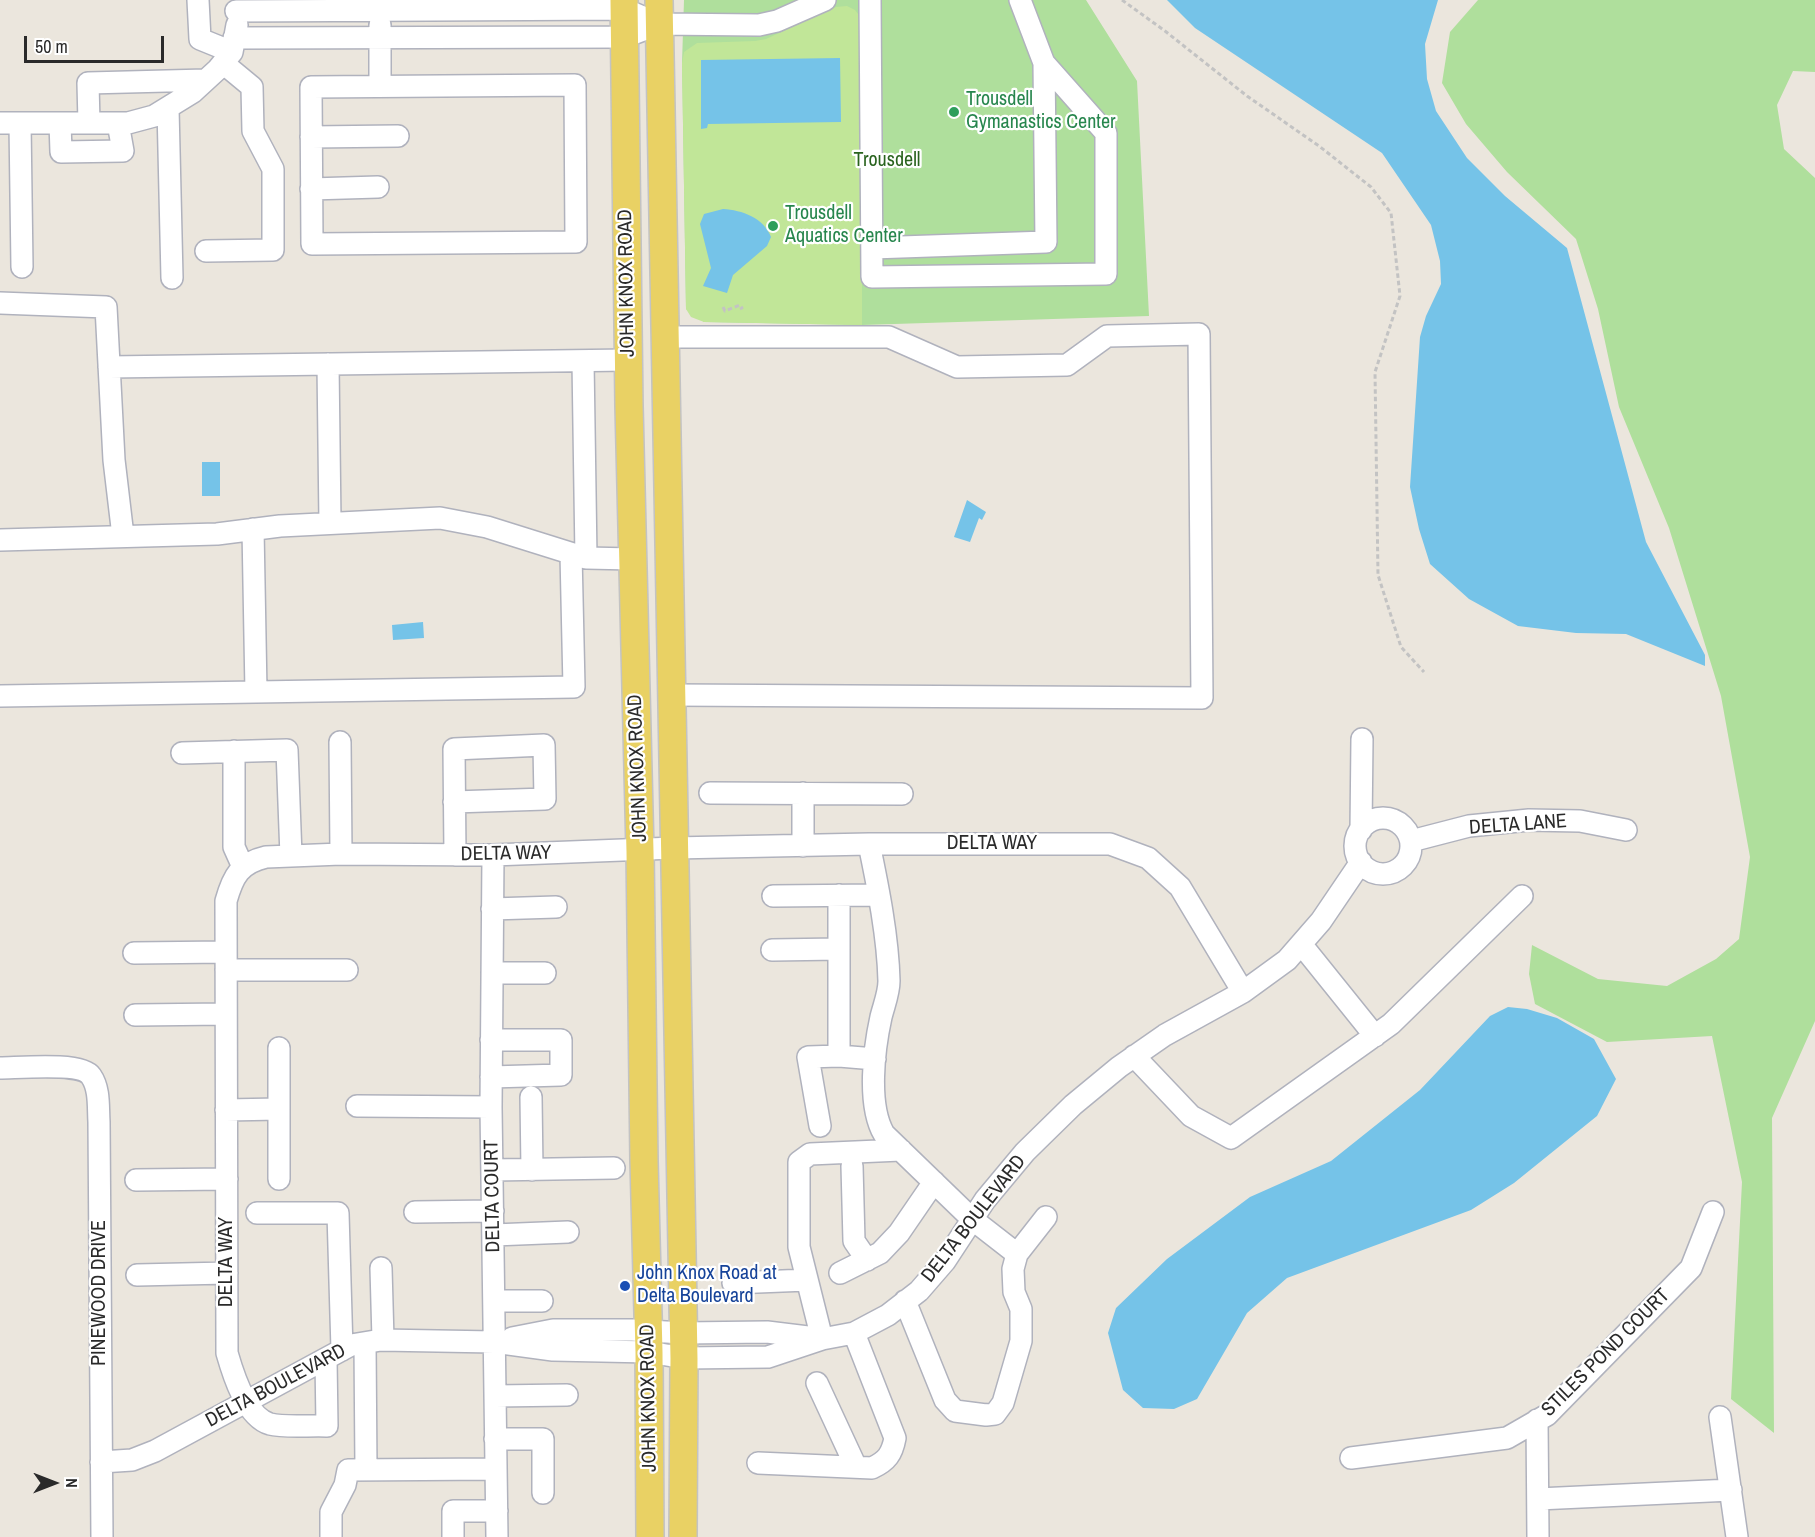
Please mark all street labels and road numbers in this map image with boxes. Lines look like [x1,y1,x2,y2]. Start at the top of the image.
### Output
street label: JOHN KNOX ROAD [614,209,640,357]
street label: JOHN KNOX ROAD [623,694,653,842]
street label: DELTA LANE [1468,810,1568,840]
street label: DELTA WAY [947,832,1037,856]
street label: DELTA WAY [461,841,551,867]
street label: DELTA COURT [480,1139,506,1253]
street label: DELTA BOULEVARD [917,1151,1031,1287]
street label: DELTA WAY [215,1217,239,1307]
street label: PINEWOOD DRIVE [88,1220,112,1366]
street label: STILES POND COURT [1537,1284,1675,1422]
street label: JOHN KNOX ROAD [636,1324,662,1472]
street label: DELTA BOULEVARD [202,1339,350,1433]

